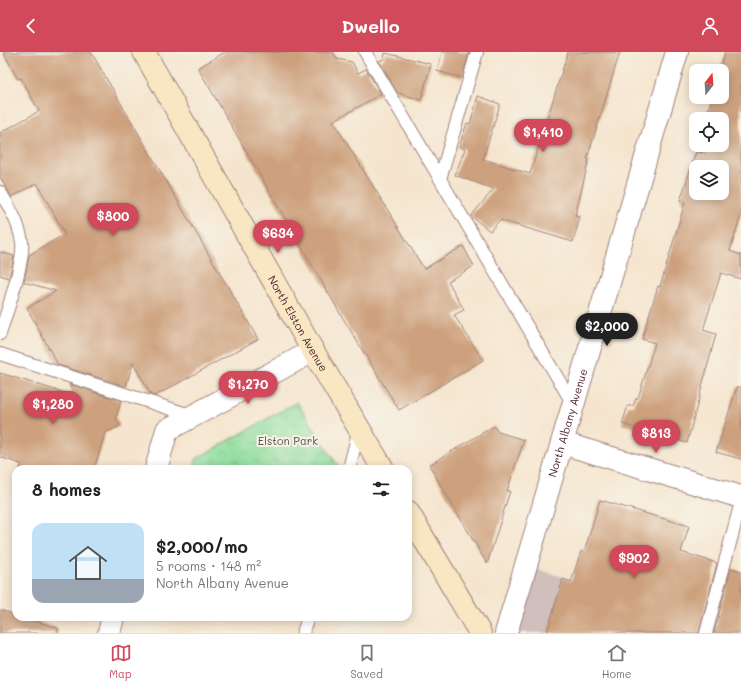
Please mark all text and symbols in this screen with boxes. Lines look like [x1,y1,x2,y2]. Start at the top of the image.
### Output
text: Dwello [341,14,400,38]
icon: back [20,15,42,37]
icon: person [699,15,721,37]
north arrow [689,64,729,104]
map controls [689,64,729,200]
button: locate [689,112,729,152]
pin: $1,410 [510,119,576,153]
text: $1,410 [523,123,563,140]
button: layers [689,160,729,200]
pin: $800 [89,203,137,237]
text: $800 [97,207,129,224]
pin: $634 [254,220,302,254]
text: $634 [262,224,294,241]
street label: North Elston Avenue [265,273,332,374]
pin: $2,000 [574,313,640,347]
text: $2,000 [585,317,629,334]
street label: North Albany Avenue [544,366,590,479]
pin: $1,270 [215,371,281,405]
text: $1,270 [228,375,268,392]
pin: $1,280 [20,391,86,425]
text: $1,280 [32,395,74,412]
pin: $813 [632,420,680,454]
text: $813 [641,424,671,441]
park label: Elston Park [258,433,318,448]
text: 8 homes [32,478,101,500]
icon: filters [370,478,392,500]
text: $2,000/mo [156,535,248,557]
icon: home [64,539,112,587]
pin: $902 [610,545,658,579]
text: $902 [618,549,650,566]
text: 5 rooms · 148 m² [156,557,261,574]
text: North Albany Avenue [156,574,289,591]
tab: Map [109,642,132,681]
tab: Saved [350,642,383,681]
tab: Home [602,642,632,681]

